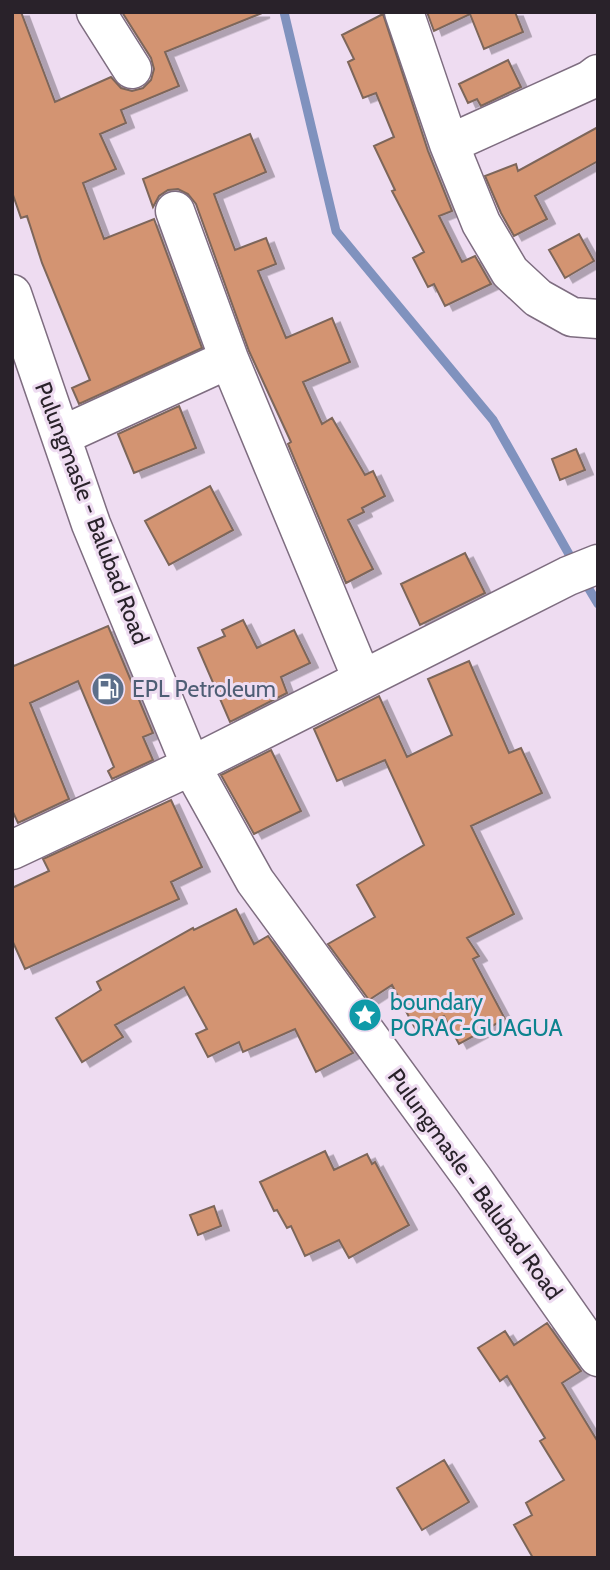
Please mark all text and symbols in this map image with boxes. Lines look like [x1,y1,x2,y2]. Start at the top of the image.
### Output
street label: Pulungmasle - Balubad Road [29,378,155,648]
fuel station icon: EPL Petroleum [89,670,127,708]
place label: EPL Petroleum [132,675,276,703]
place label: boundary PORAC-GUAGUA [390,988,563,1042]
place icon: boundary PORAC-GUAGUA [346,996,384,1034]
street label: Pulungmasle - Balubad Road [382,1063,568,1305]

